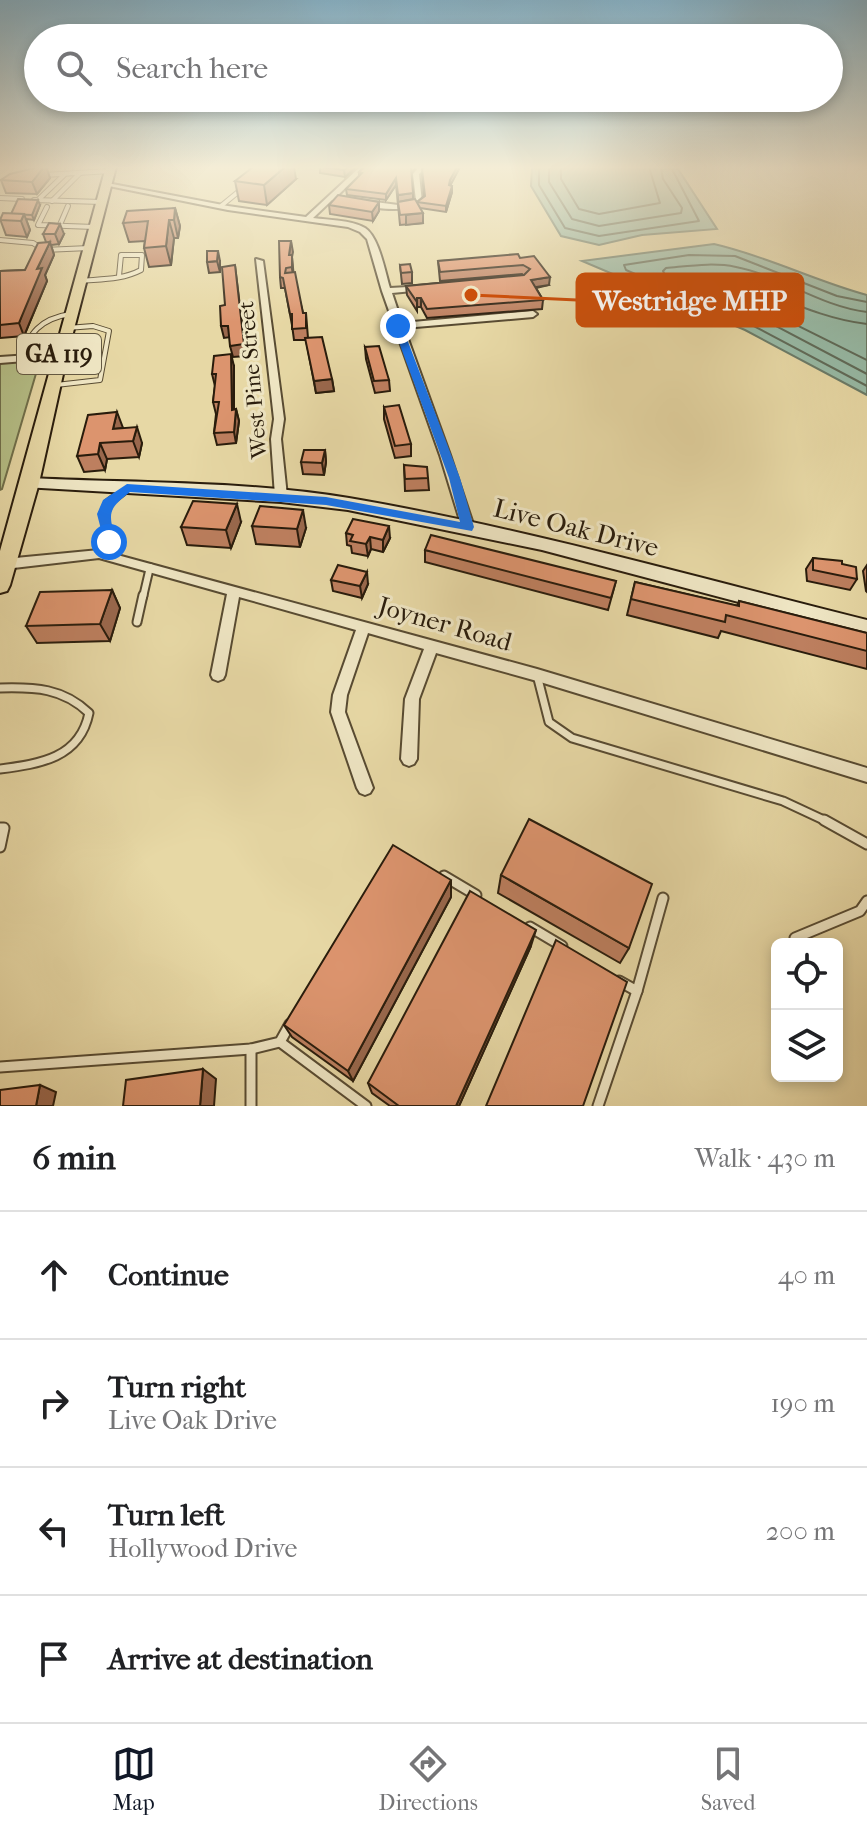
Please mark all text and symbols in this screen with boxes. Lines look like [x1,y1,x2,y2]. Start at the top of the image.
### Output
search box [24,24,843,112]
icon: search [52,46,96,90]
text: Search here [116,51,268,86]
callout: Westridge MHP [577,274,803,326]
text: Westridge MHP [592,284,787,317]
street label: West Pine Street [233,300,273,461]
route end [380,308,416,344]
road number: GA 119 [17,334,101,374]
street label: Live Oak Drive [490,493,662,564]
route start [91,524,127,560]
street label: Joyner Road [373,590,516,658]
map controls [771,938,843,1082]
button: locate [771,938,843,1010]
button: layers [771,1010,843,1082]
text: 6 min [32,1138,116,1178]
text: Walk · 430 m [695,1143,835,1174]
icon: ahead [32,1253,76,1297]
text: Continue [108,1258,229,1293]
text: 40 m [778,1260,835,1291]
text: Turn right [108,1370,246,1405]
icon: right [32,1381,76,1425]
text: 190 m [771,1388,835,1419]
text: Live Oak Drive [108,1405,277,1436]
text: Turn left [108,1498,225,1533]
icon: left [32,1509,76,1553]
text: 200 m [766,1516,835,1547]
text: Hollywood Drive [108,1533,297,1564]
icon: arrive [32,1637,76,1681]
text: Arrive at destination [108,1642,373,1677]
tab: Map [112,1742,156,1816]
tab: Directions [379,1742,478,1816]
tab: Saved [701,1742,755,1816]

